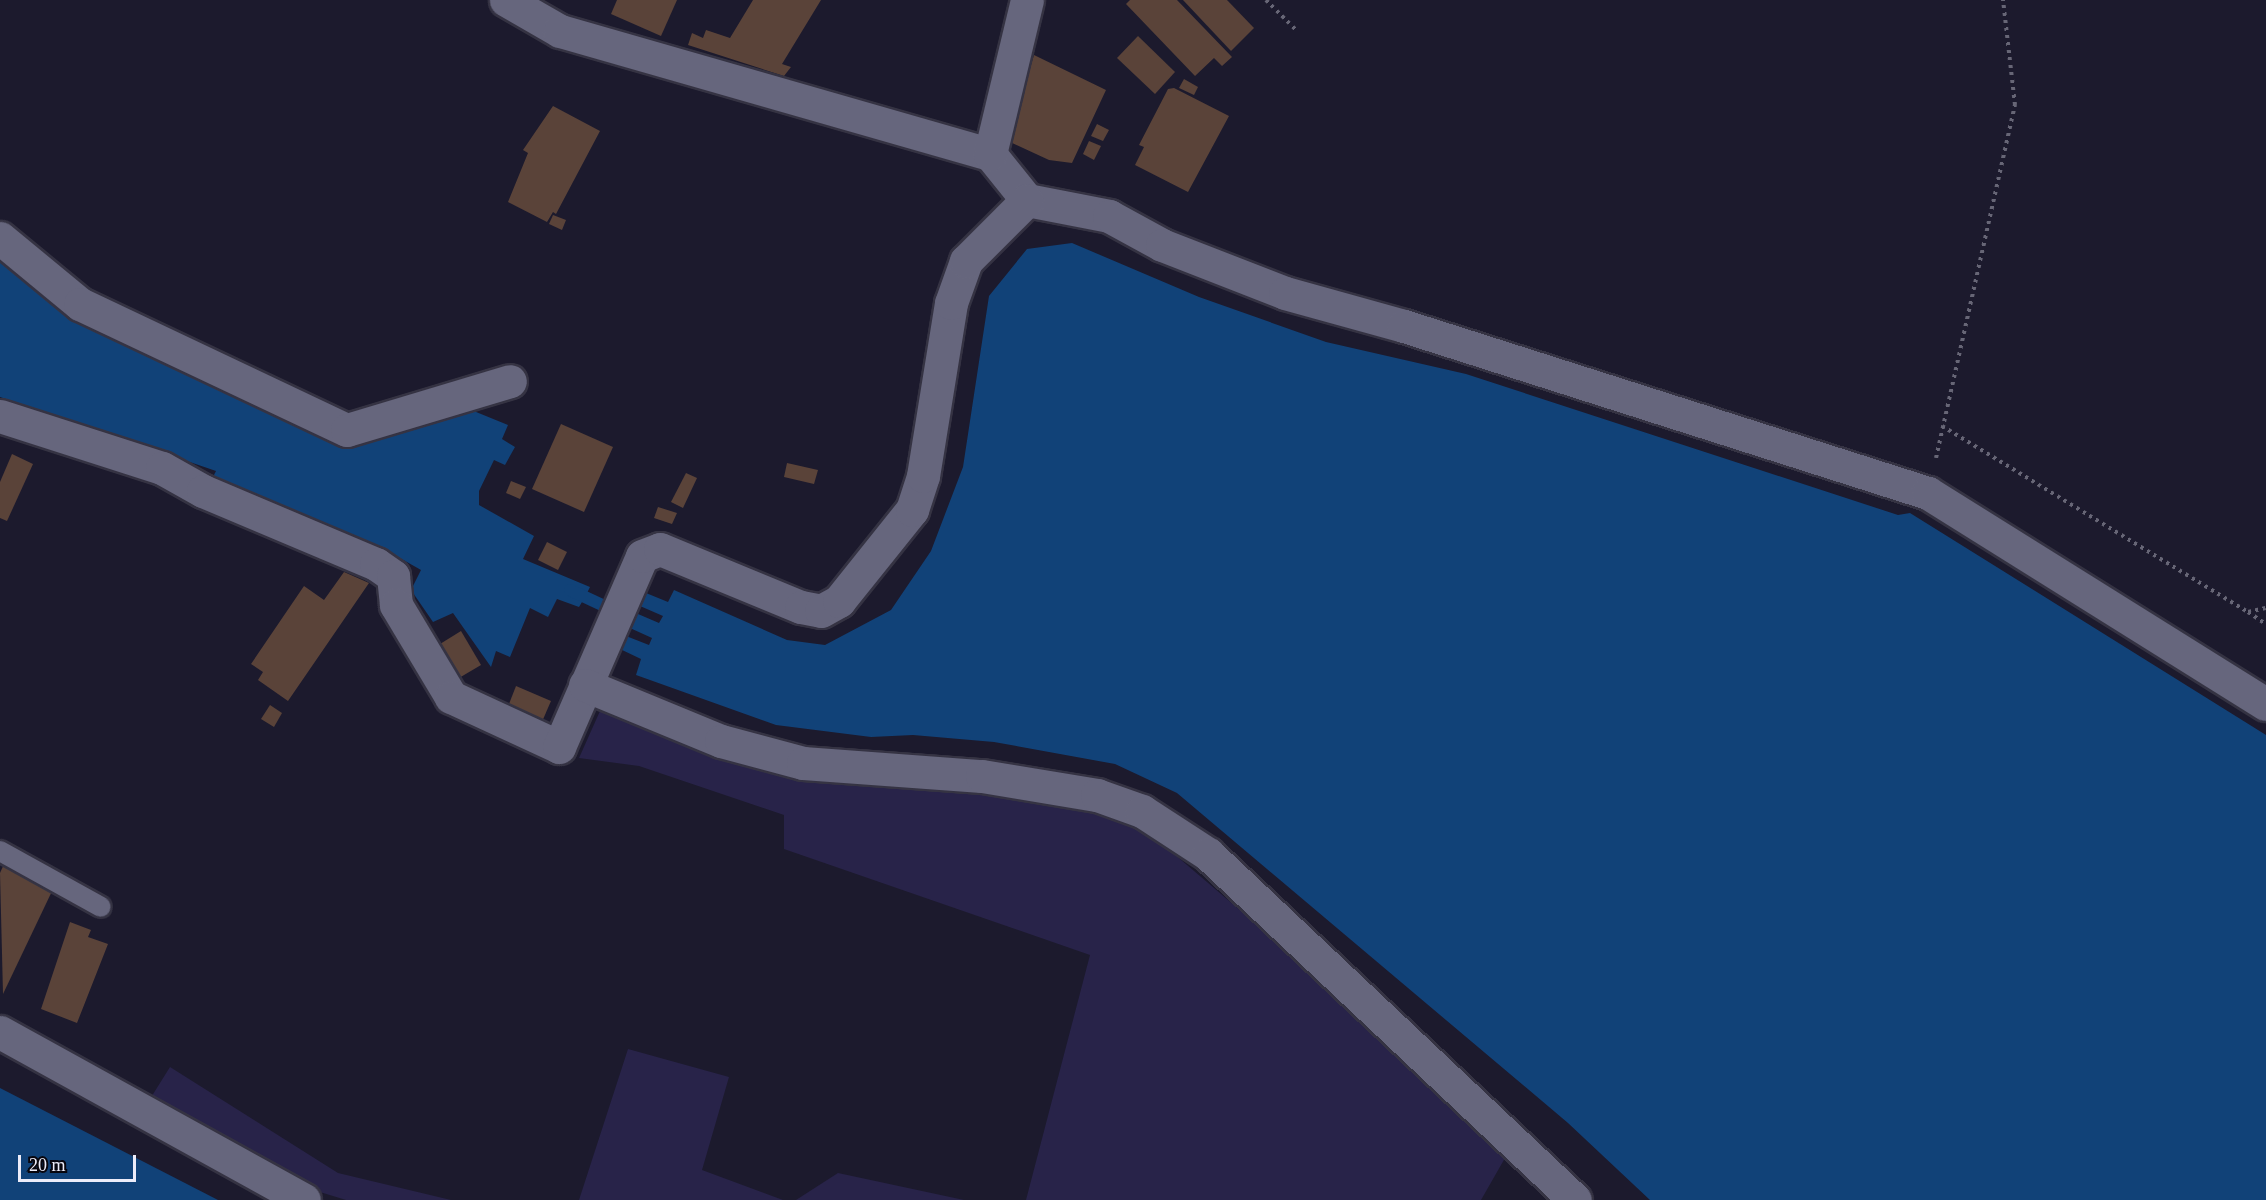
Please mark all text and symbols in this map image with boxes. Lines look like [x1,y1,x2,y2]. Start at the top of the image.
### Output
scale bar [21,1143,140,1181]
text: 20 m [29,1155,66,1175]

